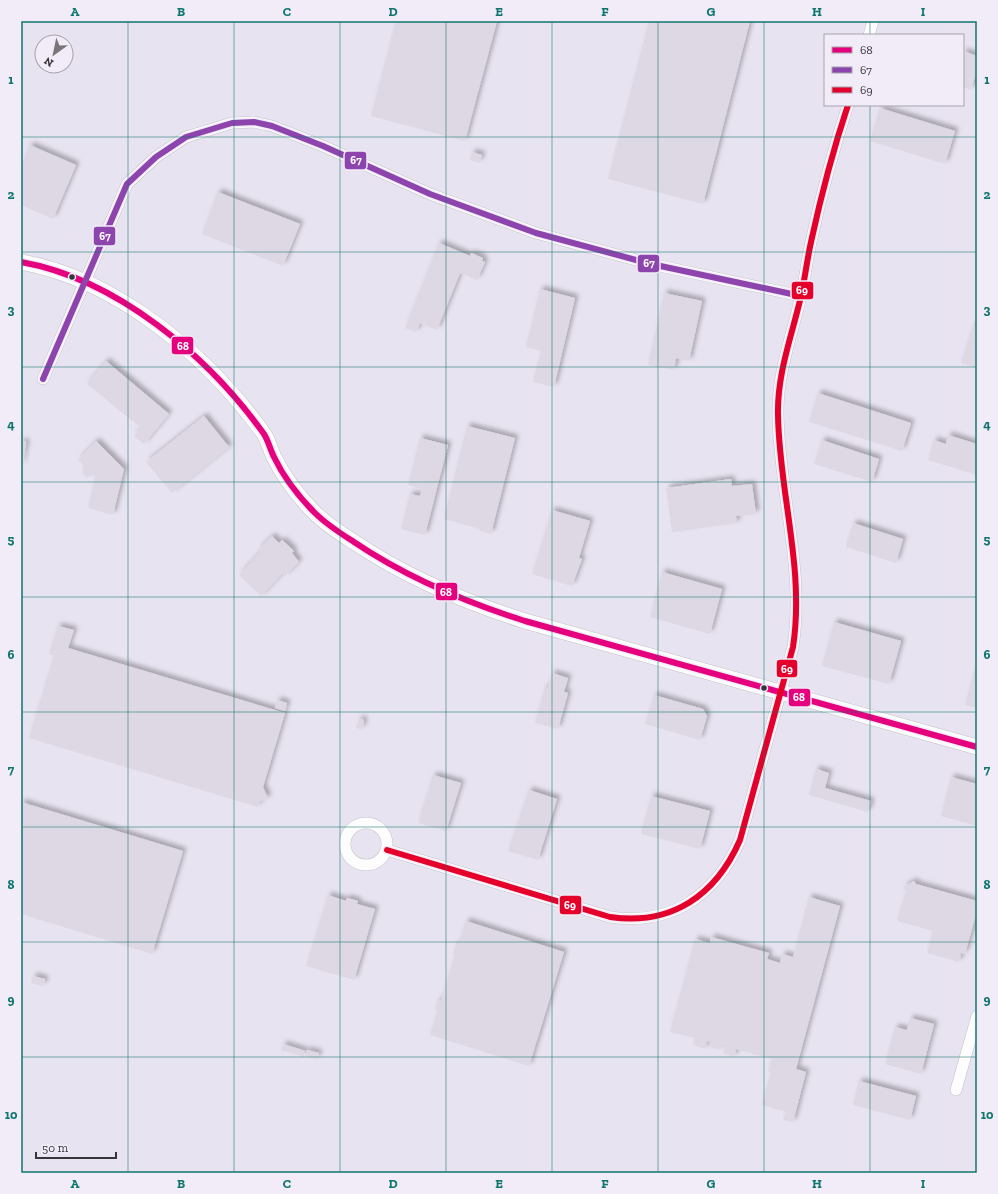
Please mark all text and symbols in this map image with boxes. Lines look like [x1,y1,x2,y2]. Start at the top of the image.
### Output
text: A [71,4,80,19]
text: B [177,4,185,19]
text: C [283,4,291,19]
text: D [388,4,398,19]
text: E [495,4,503,19]
text: F [601,4,609,19]
text: G [707,4,716,19]
text: H [812,4,822,19]
text: I [921,4,926,19]
north arrow [34,34,74,74]
legend [824,34,964,106]
text: 68 [860,43,873,57]
text: N [41,54,56,70]
text: 67 [860,63,872,77]
text: 1 [8,72,14,87]
text: 1 [984,72,990,87]
text: 69 [860,83,873,97]
line badge: 67 [344,151,367,170]
text: 67 [350,154,362,167]
text: 2 [8,187,15,202]
text: 2 [984,187,991,202]
line badge: 67 [93,226,116,246]
text: 67 [99,230,111,243]
line badge: 67 [637,254,660,273]
text: 67 [643,257,655,270]
unlabelled marker [67,272,77,282]
line badge: 69 [791,281,814,300]
text: 69 [796,284,808,297]
text: 3 [8,302,15,317]
text: 3 [984,302,991,317]
line badge: 68 [171,336,194,355]
text: 68 [177,340,189,353]
text: 4 [7,417,15,432]
text: 4 [983,417,991,432]
text: 5 [8,532,15,547]
text: 5 [984,532,991,547]
line badge: 68 [435,582,458,601]
text: 68 [440,586,452,599]
text: 6 [8,647,15,662]
text: 6 [984,647,991,662]
line badge: 69 [776,659,798,678]
text: 69 [781,663,793,676]
unlabelled marker [759,683,769,693]
line badge: 68 [788,688,811,707]
text: 68 [793,691,805,704]
text: 7 [8,762,15,777]
text: 7 [984,762,991,777]
text: 8 [7,877,15,892]
text: 8 [983,877,991,892]
line badge: 69 [559,895,582,915]
text: 69 [564,899,576,912]
text: 9 [8,992,15,1007]
text: 9 [984,992,991,1007]
text: 10 [5,1107,18,1122]
text: 10 [981,1107,994,1122]
scale bar [36,1134,116,1160]
text: 50 m [42,1141,69,1155]
text: A [71,1176,80,1191]
text: B [177,1176,185,1191]
text: C [283,1176,291,1191]
text: D [388,1176,398,1191]
text: E [495,1176,503,1191]
text: F [601,1176,609,1191]
text: G [707,1176,716,1191]
text: H [812,1176,822,1191]
text: I [921,1176,926,1191]

